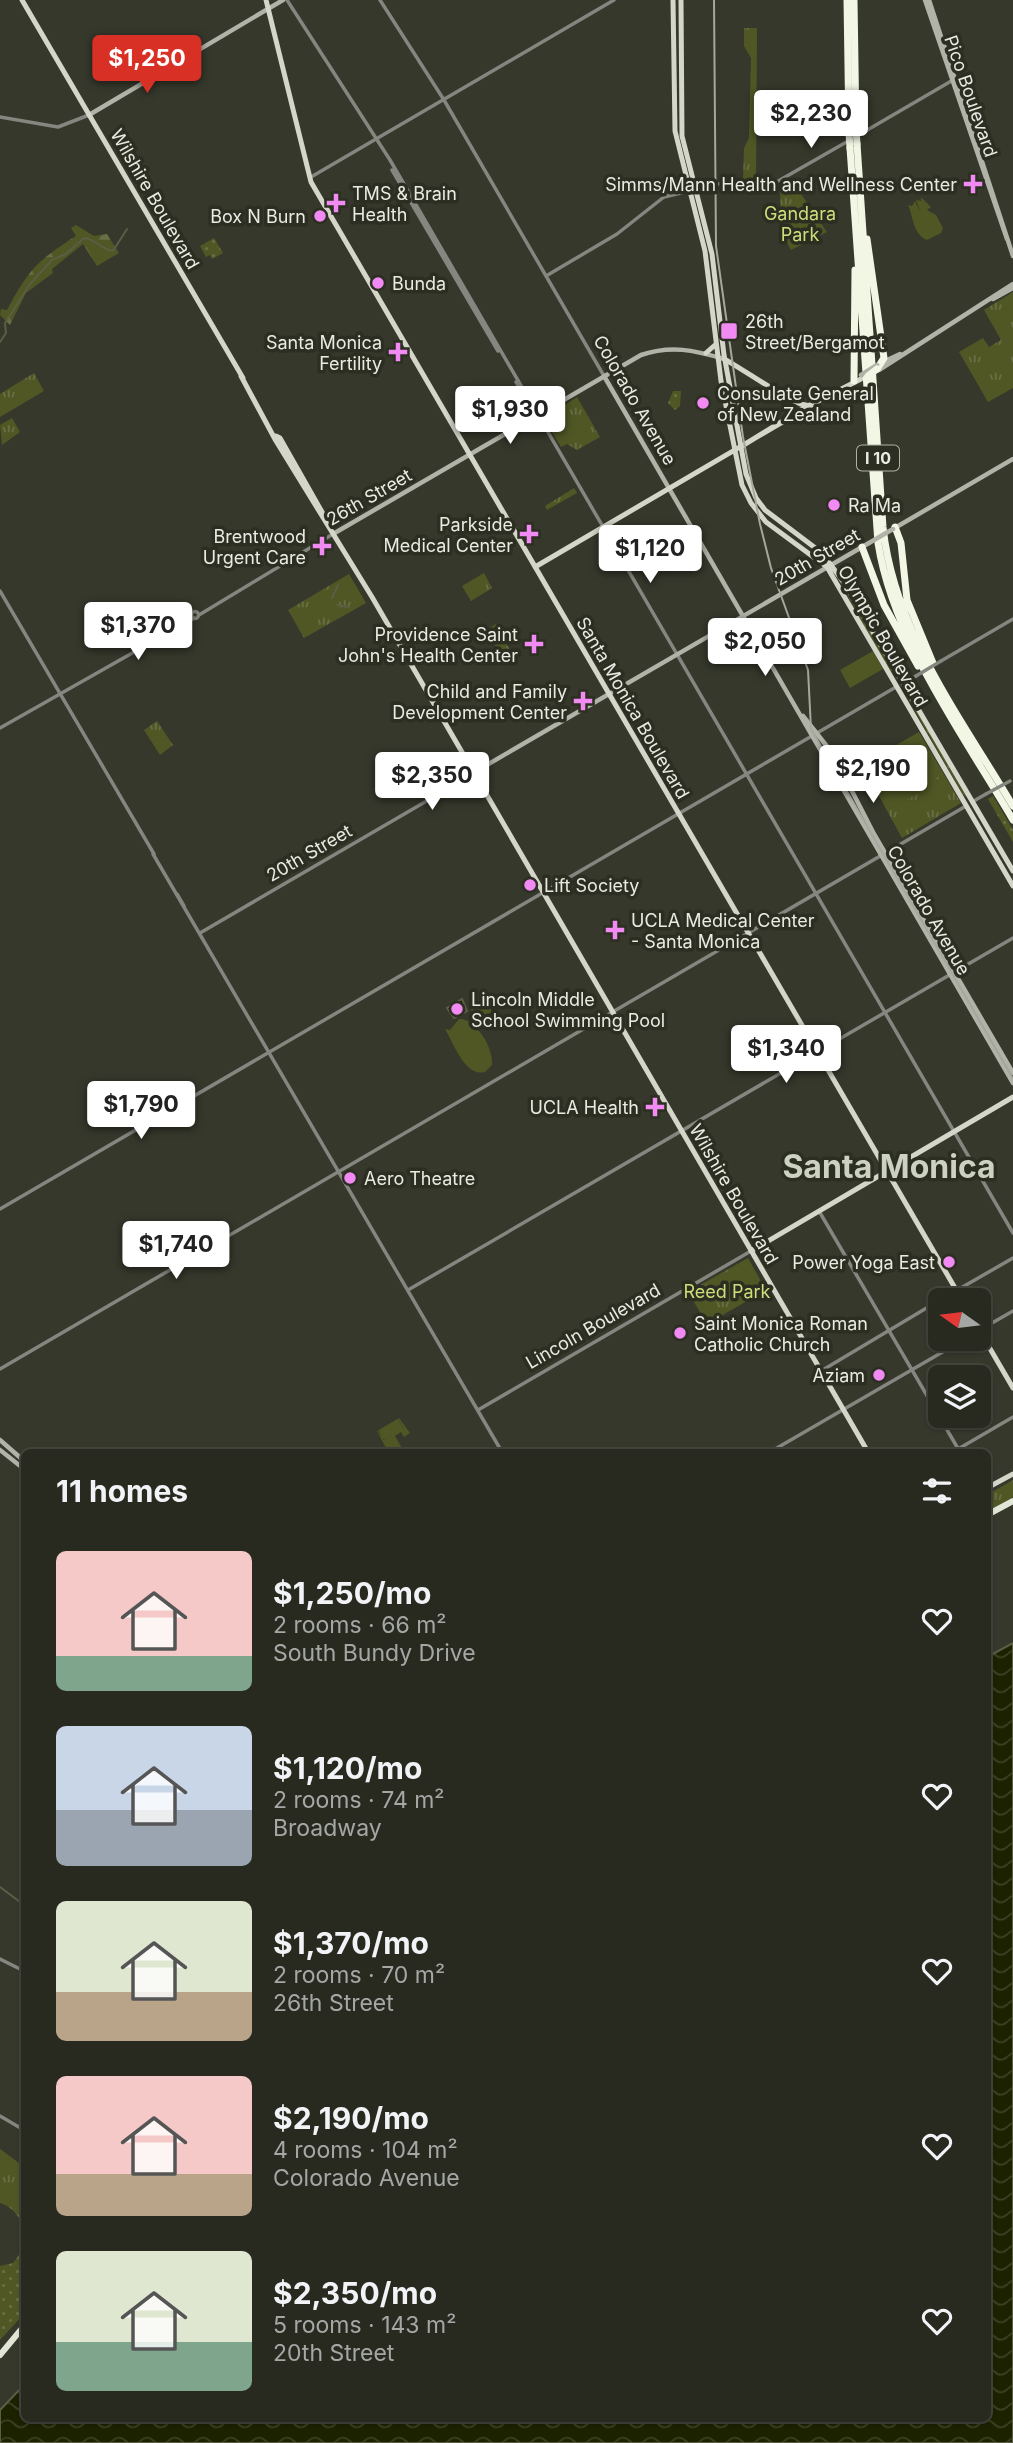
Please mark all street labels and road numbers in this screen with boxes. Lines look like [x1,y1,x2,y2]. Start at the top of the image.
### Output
street label: Pico Boulevard [940,32,1002,160]
street label: Wilshire Boulevard [106,125,204,273]
street label: Colorado Avenue [589,331,681,469]
road number: I 10 [857,446,899,471]
street label: 26th Street [323,464,415,530]
street label: 20th Street [771,524,863,590]
street label: Olympic Boulevard [834,561,932,711]
street label: Santa Monica Boulevard [572,613,694,803]
street label: 20th Street [263,820,355,886]
street label: Colorado Avenue [883,841,975,979]
street label: Wilshire Boulevard [685,1120,783,1268]
street label: Lincoln Boulevard [522,1279,664,1373]

